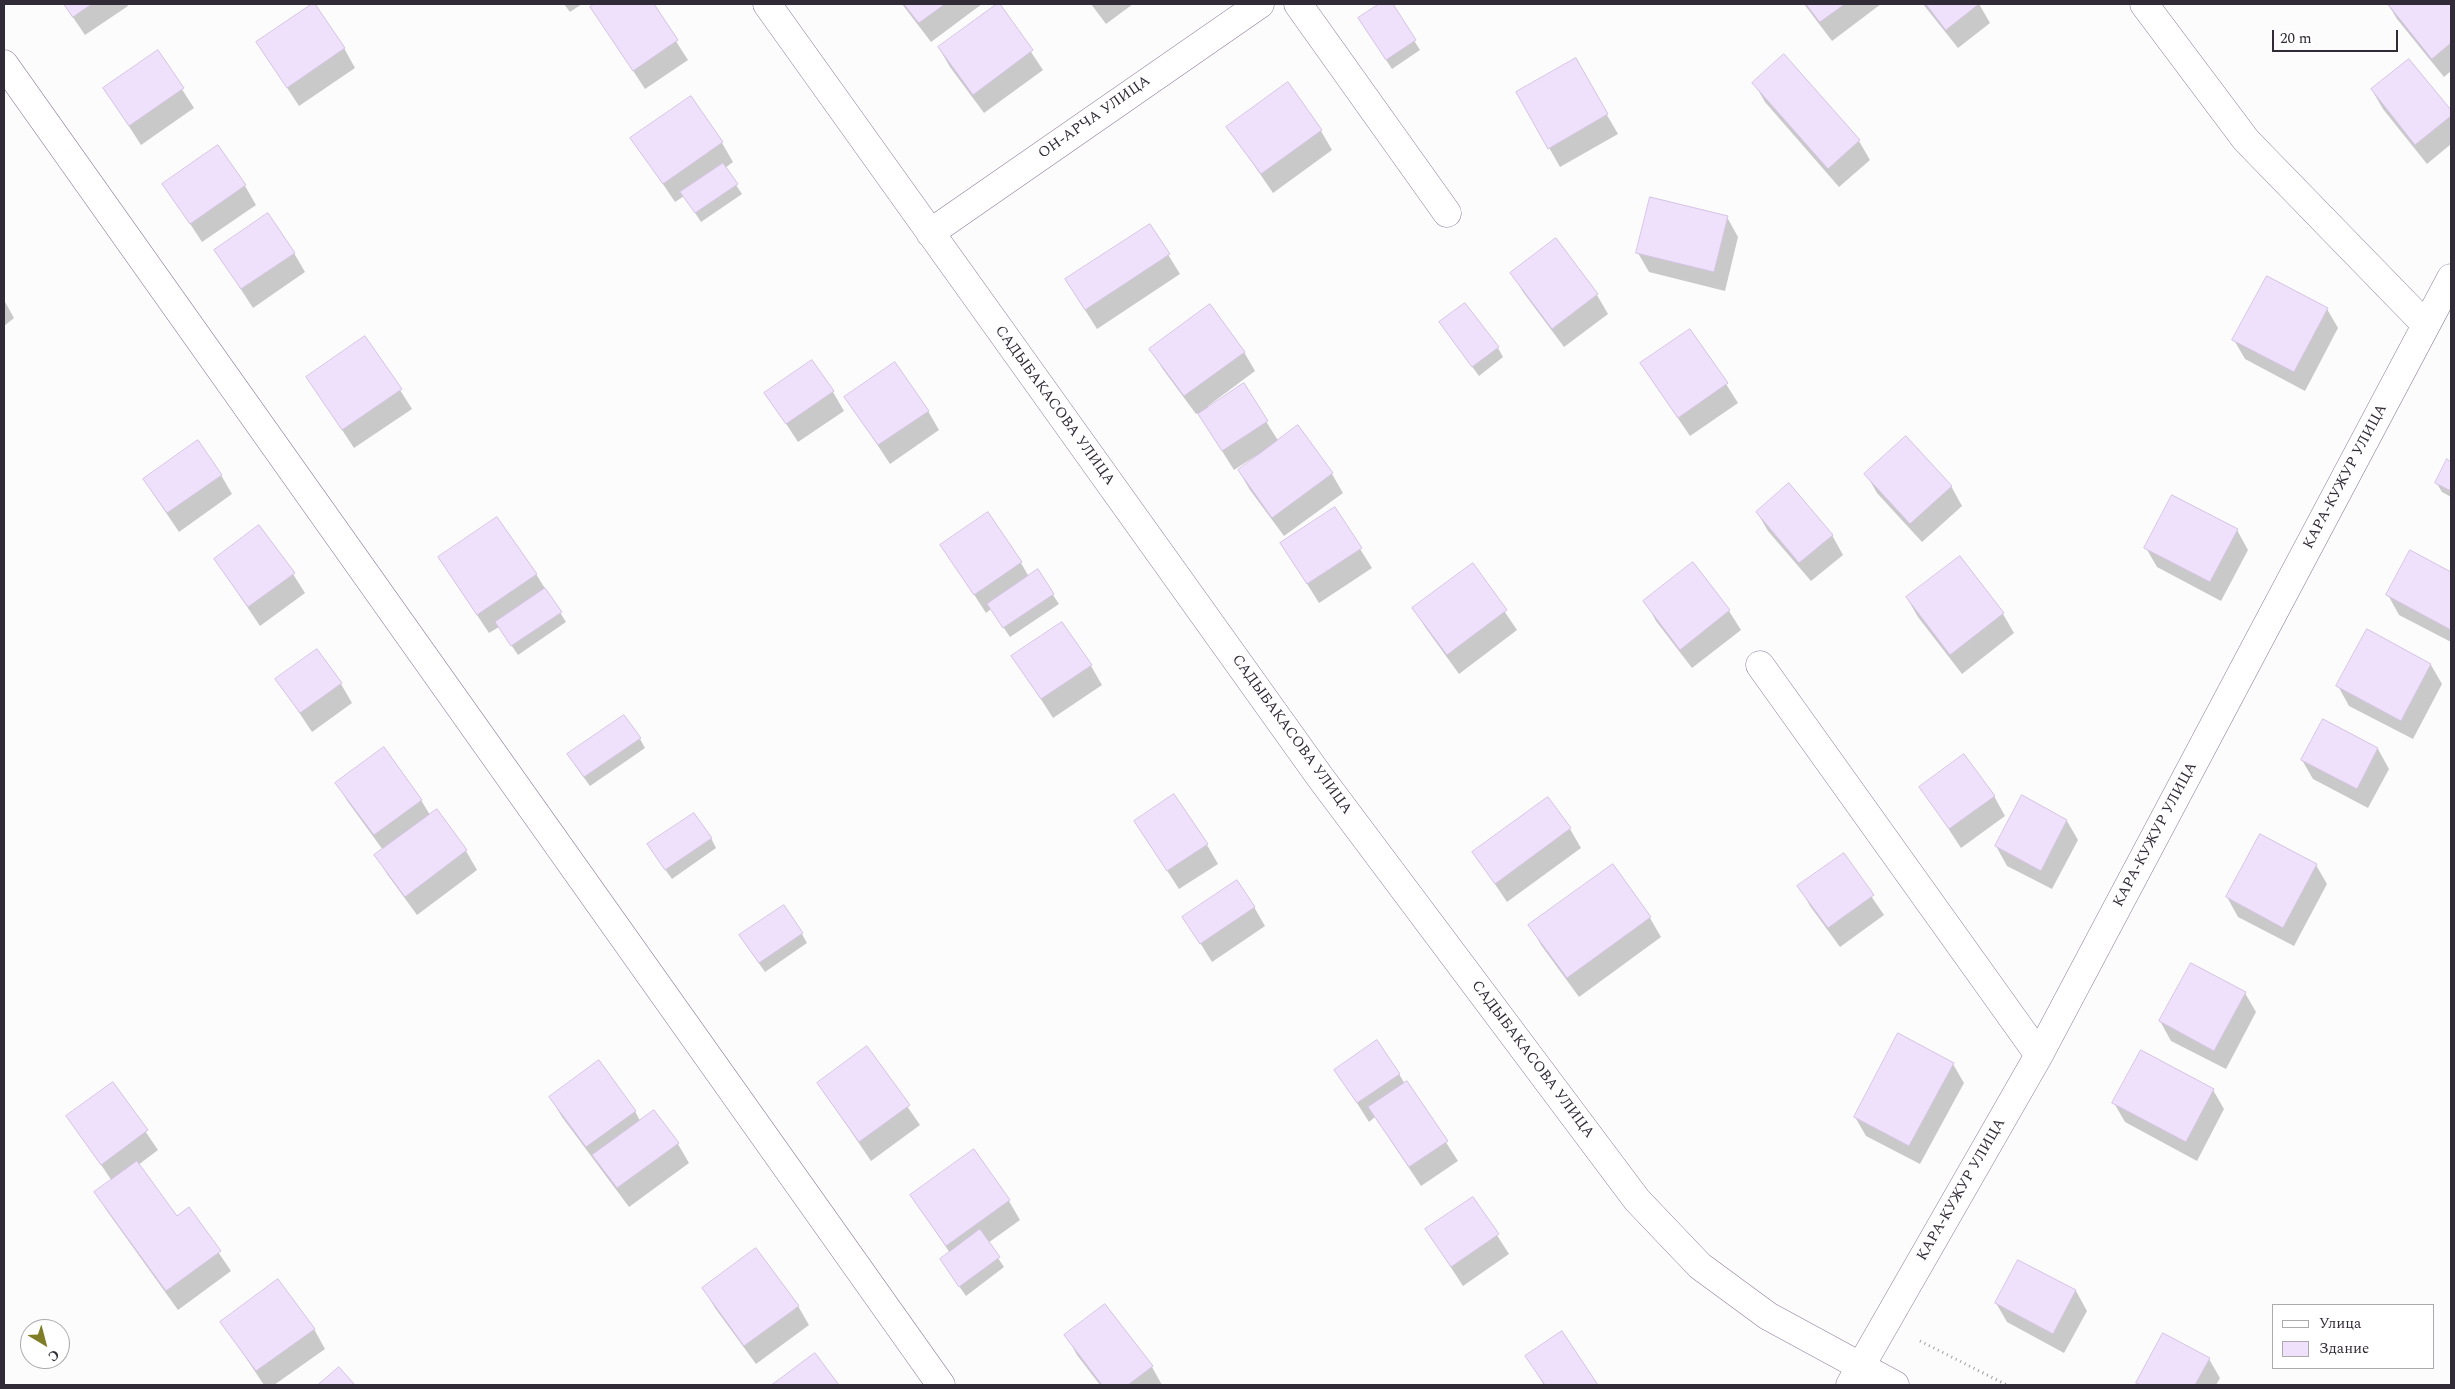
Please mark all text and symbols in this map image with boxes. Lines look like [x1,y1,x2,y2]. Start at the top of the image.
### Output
scale bar [2275,20,2401,52]
text: 20 m [2280,27,2312,50]
street label: ОН-АРЧА УЛИЦА [1036,73,1154,163]
street label: САДЫБАКАСОВА УЛИЦА [990,323,1118,489]
street label: КАРА-КУЖУР УЛИЦА [2300,401,2392,553]
street label: САДЫБАКАСОВА УЛИЦА [1227,652,1355,818]
street label: КАРА-КУЖУР УЛИЦА [2110,759,2202,911]
street label: САДЫБАКАСОВА УЛИЦА [1467,978,1597,1142]
street label: КАРА-КУЖУР УЛИЦА [1914,1116,2010,1264]
legend [2272,1304,2435,1369]
text: Улица [2319,1312,2361,1335]
north arrow [20,1319,70,1369]
text: Здание [2319,1337,2369,1360]
text: С [43,1344,64,1367]

